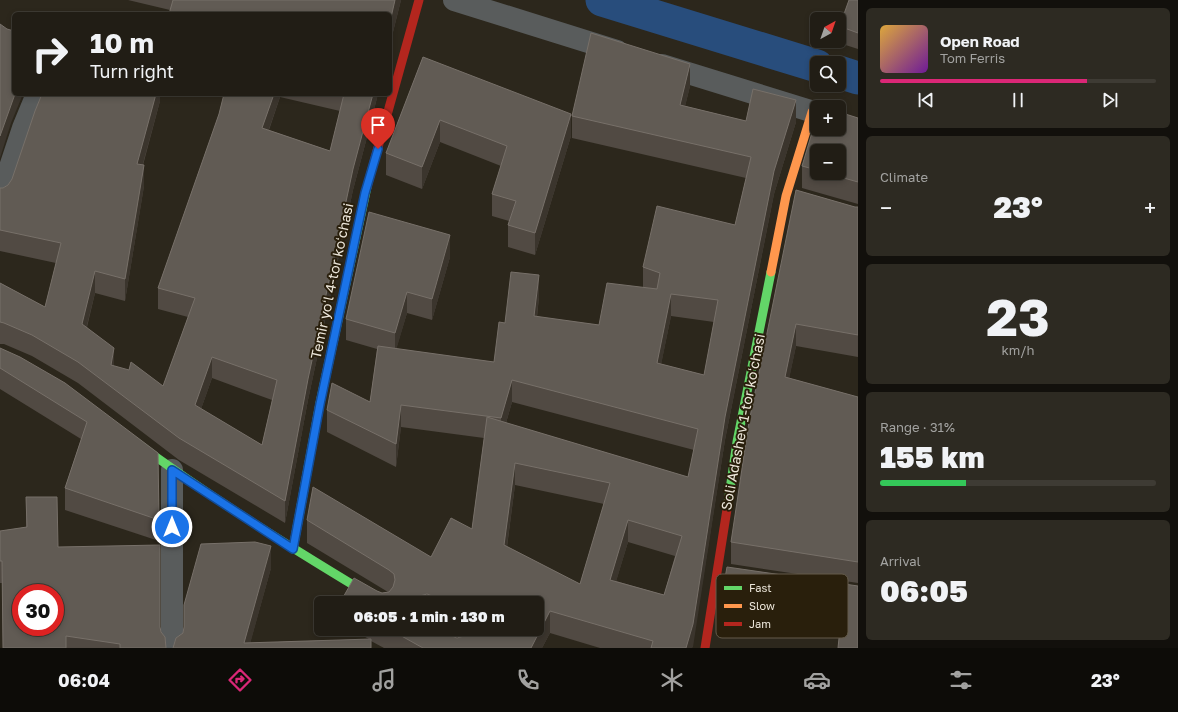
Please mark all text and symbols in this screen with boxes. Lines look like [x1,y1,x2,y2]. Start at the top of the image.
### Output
north arrow [810,12,846,48]
map controls [810,12,846,180]
text: 10 m [90,26,154,59]
icon: right [24,28,76,80]
text: Open Road [940,32,1020,50]
text: Tom Ferris [940,50,1005,66]
button: search [810,56,846,92]
text: Turn right [90,60,174,82]
icon: previous [915,89,937,111]
icon: pause [1007,89,1029,111]
icon: next [1099,89,1121,111]
button: + [810,100,846,136]
pin [361,108,395,149]
icon: arrive [367,114,389,136]
button: − [810,144,846,180]
text: Climate [880,169,928,185]
text: 23° [993,189,1043,225]
text: − [880,194,892,221]
text: + [1144,194,1156,221]
street label: Temir yoʻl 4-tor koʻchasi [307,201,356,360]
text: 23 [986,285,1050,347]
street label: Soli Adashev 1-tor koʻchasi [717,332,768,512]
text: km/h [1001,342,1035,358]
text: Range · 31% [880,419,955,435]
text: 155 km [880,439,985,475]
position arrow [151,506,193,548]
text: Arrival [880,553,921,569]
text: 06:05 [880,573,968,609]
legend [716,574,848,638]
text: Fast [749,581,772,594]
speed limit sign: 30 [12,584,64,636]
text: Slow [749,599,775,612]
text: 06:05 · 1 min · 130 m [353,607,505,625]
text: Jam [749,617,771,630]
icon: directions [226,666,254,694]
icon: music [370,666,398,694]
icon: phone [514,666,542,694]
icon: climate [658,666,686,694]
icon: car [803,666,831,694]
icon: filters [947,666,975,694]
text: 06:04 [58,669,110,691]
text: 23° [1091,669,1120,691]

